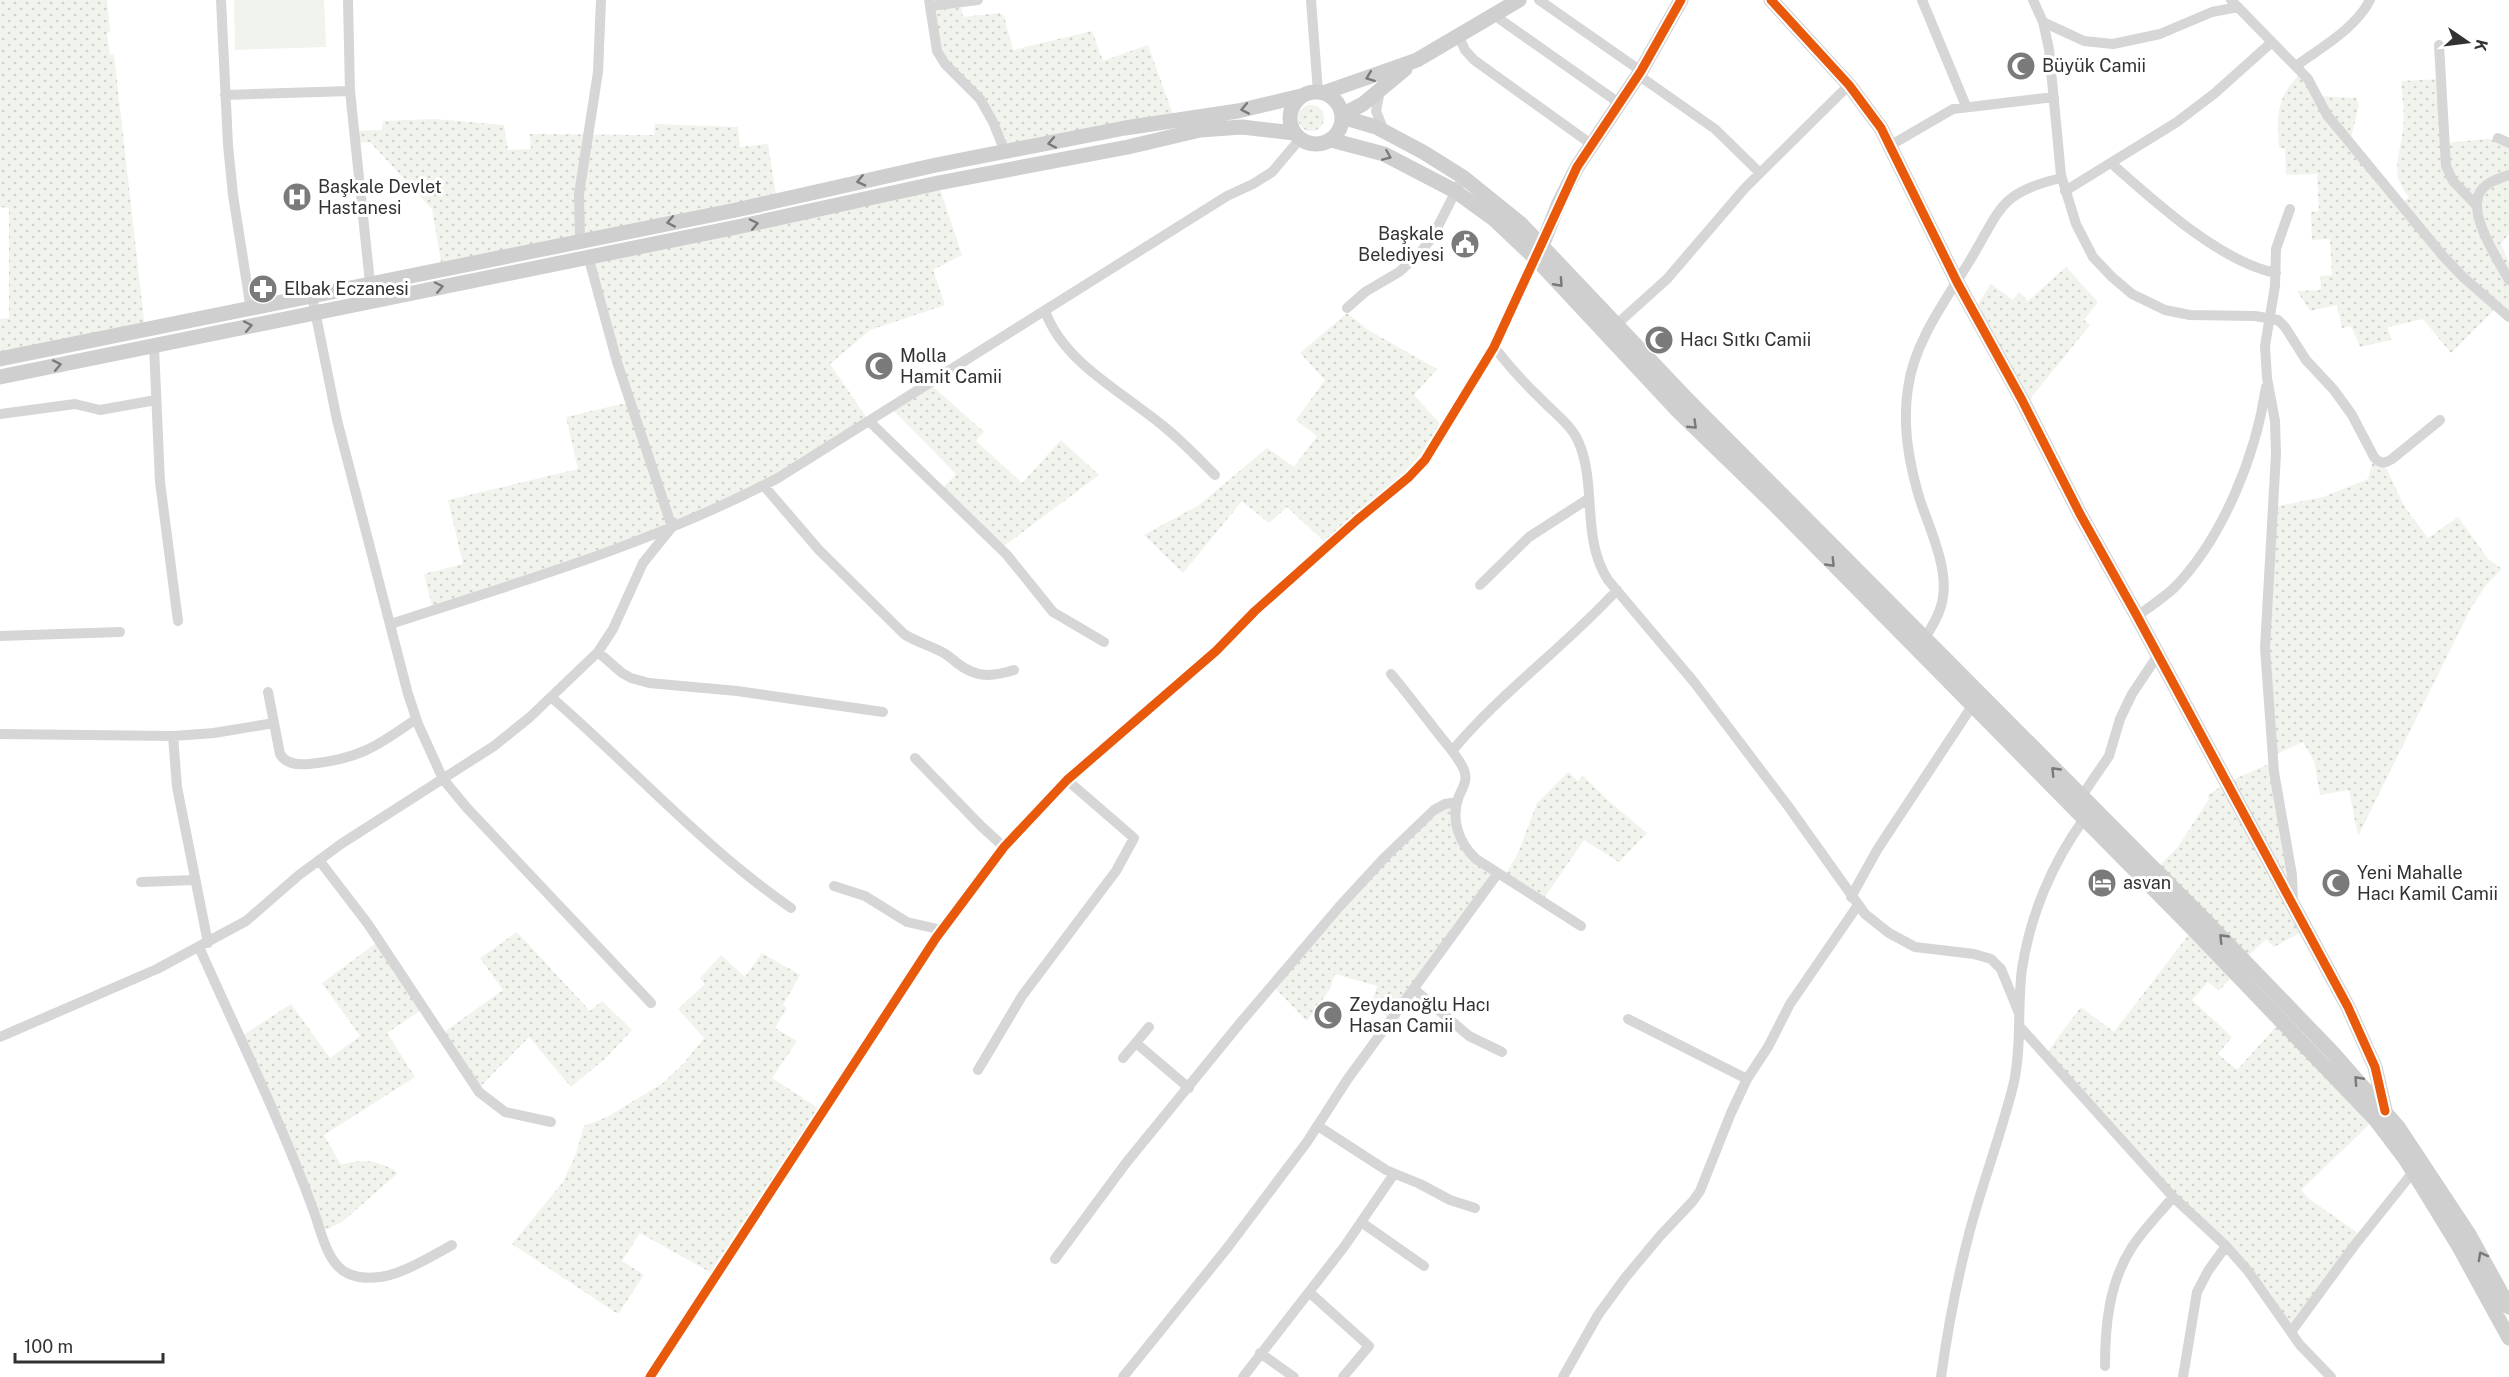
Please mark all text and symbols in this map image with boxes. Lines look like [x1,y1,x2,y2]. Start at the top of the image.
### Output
north arrow [2437,12,2497,72]
text: K [2470,38,2492,54]
mosque icon: Büyük Camii [2005,50,2037,82]
place label: Büyük Camii [2042,55,2146,76]
one-way arrow [1365,70,1376,82]
one-way arrow [1240,102,1250,115]
one-way arrow [1048,136,1058,149]
one-way arrow [1381,149,1392,161]
one-way arrow [857,174,867,187]
place label: Başkale Devlet Hastanesi [318,176,442,218]
hospital icon: Başkale Devlet Hastanesi [281,181,313,213]
one-way arrow [666,215,676,228]
one-way arrow [749,218,759,231]
place label: Başkale Belediyesi [1358,223,1444,265]
public building icon: Başkale Belediyesi [1449,228,1481,260]
pharmacy icon: Elbak Eczanesi [247,273,279,305]
one-way arrow [1552,277,1563,287]
place label: Elbak Eczanesi [284,278,409,299]
one-way arrow [434,281,444,294]
one-way arrow [243,321,253,334]
mosque icon: Hacı Sıtkı Camii [1643,324,1675,356]
place label: Hacı Sıtkı Camii [1680,329,1811,350]
place label: Molla Hamit Camii [900,345,1002,387]
mosque icon: Molla Hamit Camii [863,350,895,382]
one-way arrow [52,359,62,372]
one-way arrow [1687,418,1697,429]
one-way arrow [1824,556,1835,566]
one-way arrow [2052,767,2063,778]
place label: Yeni Mahalle Hacı Kamil Camii [2357,862,2498,904]
hotel icon: asvan [2086,867,2118,899]
mosque icon: Yeni Mahalle Hacı Kamil Camii [2320,867,2352,899]
place label: asvan [2123,872,2171,893]
one-way arrow [2219,935,2230,945]
place label: Zeydanoğlu Hacı Hasan Camii [1349,994,1490,1036]
mosque icon: Zeydanoğlu Hacı Hasan Camii [1312,999,1344,1031]
one-way arrow [2354,1076,2365,1087]
one-way arrow [2477,1252,2489,1262]
scale bar [15,1326,164,1364]
text: 100 m [24,1336,73,1357]

